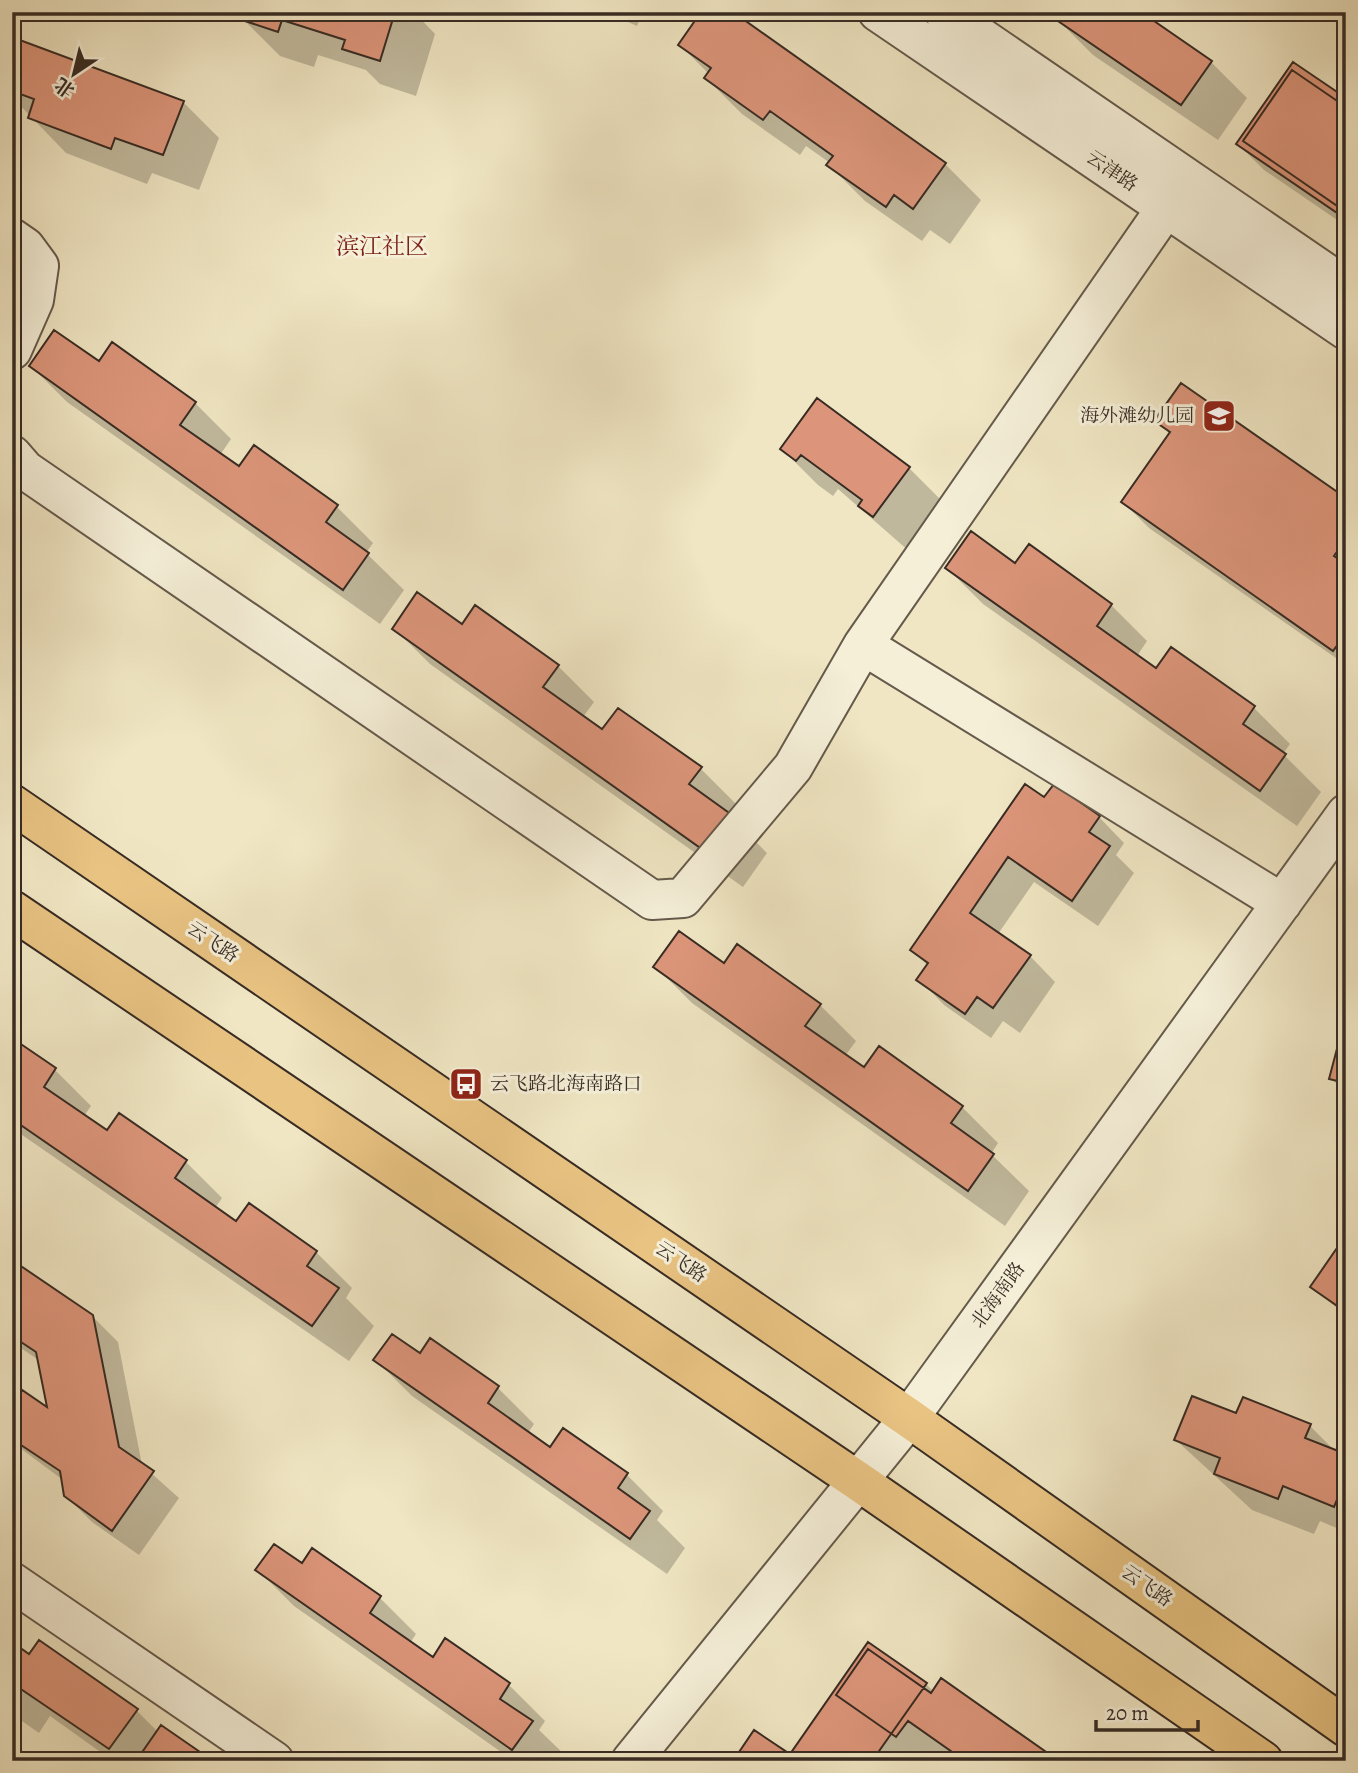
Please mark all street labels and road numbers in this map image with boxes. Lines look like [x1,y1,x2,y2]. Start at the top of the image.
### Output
street label: 云津路 [1081,144,1143,198]
street label: 云飞路 [182,915,244,969]
street label: 云飞路 [650,1235,712,1289]
street label: 北海南路 [965,1257,1031,1333]
street label: 云飞路 [1116,1559,1178,1613]

